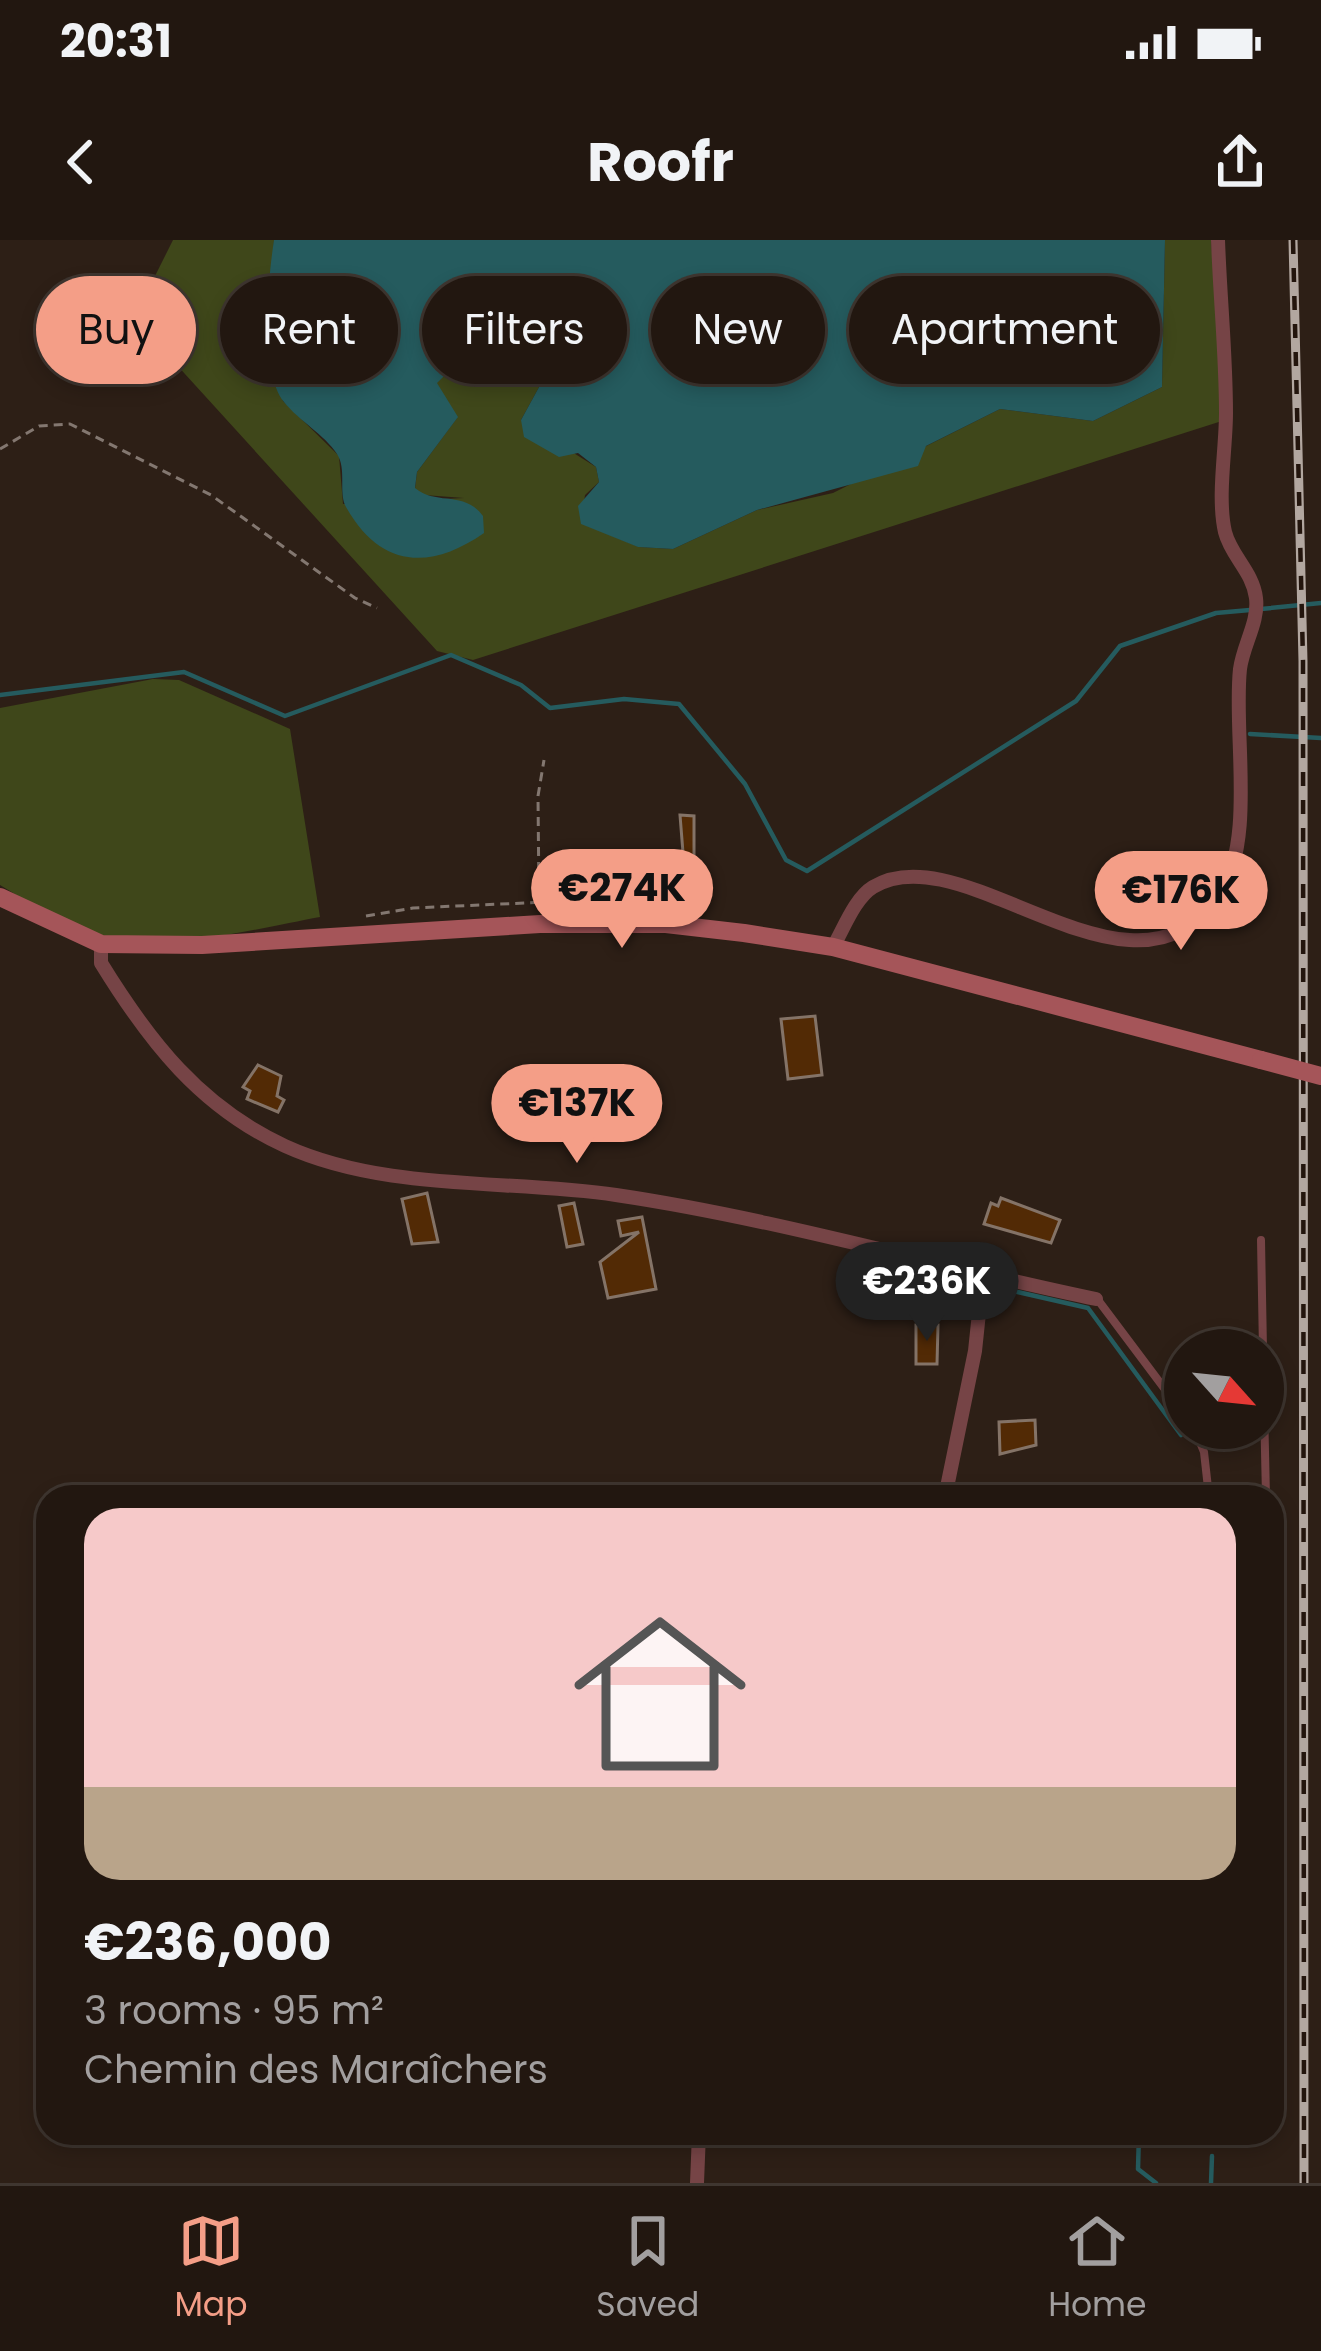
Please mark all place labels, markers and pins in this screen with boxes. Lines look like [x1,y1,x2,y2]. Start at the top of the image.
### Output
pin: €274K [538,849,706,951]
pin: €176K [1097,851,1265,953]
pin: €137K [493,1064,661,1166]
pin: €236K [843,1242,1011,1344]

